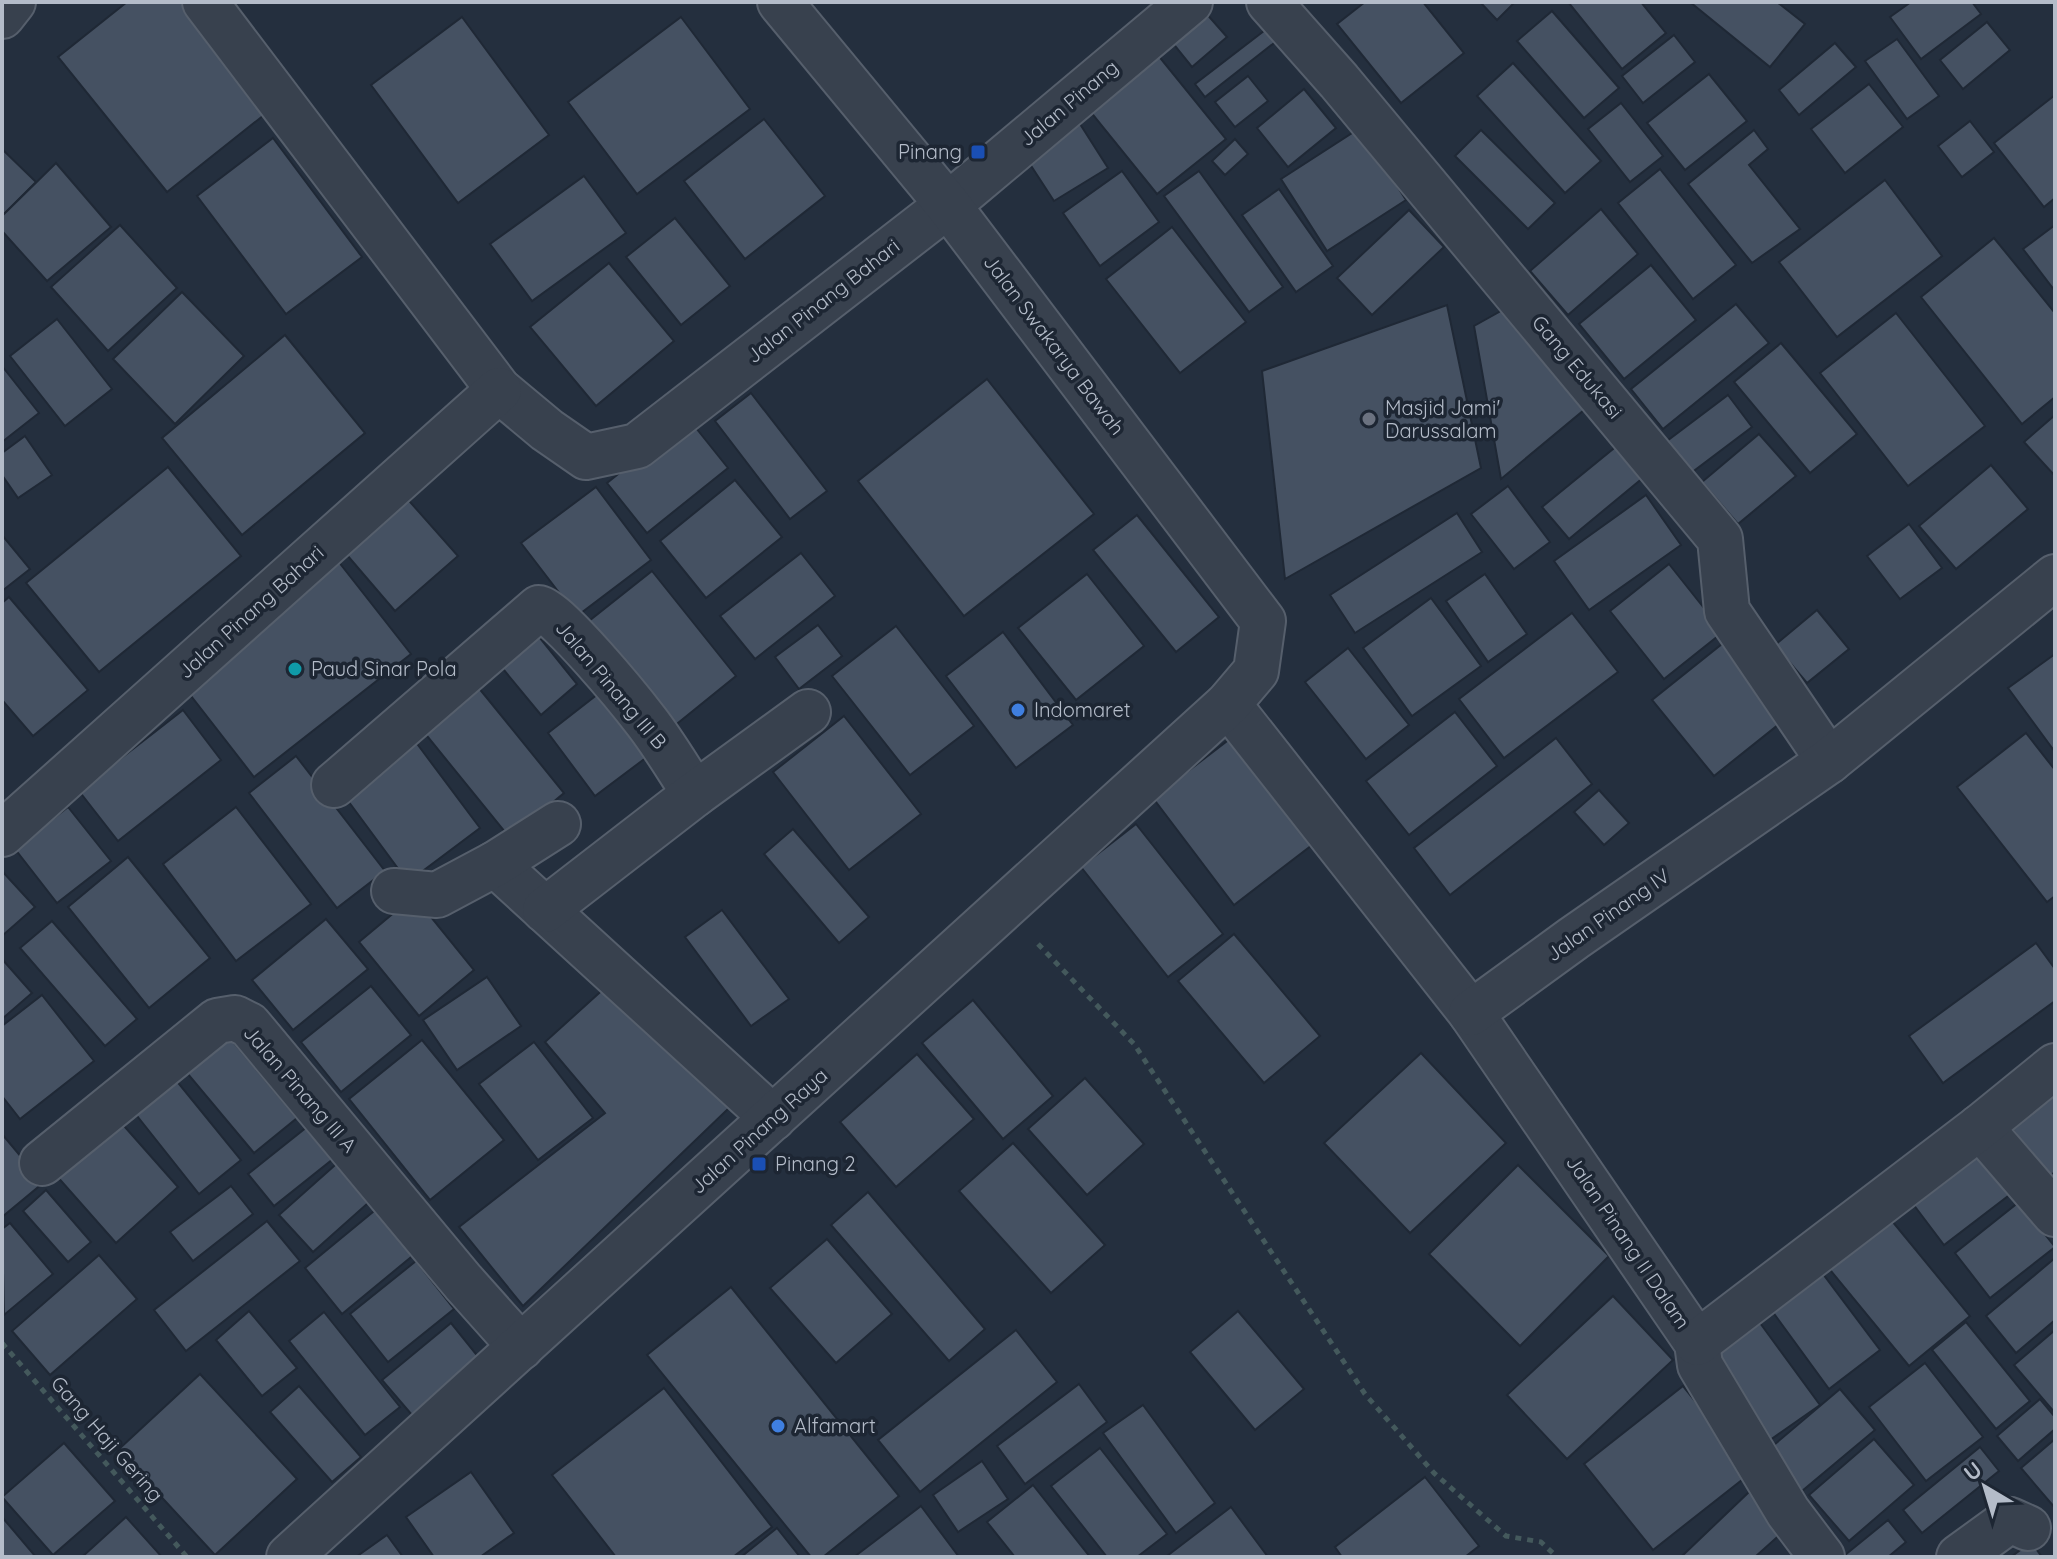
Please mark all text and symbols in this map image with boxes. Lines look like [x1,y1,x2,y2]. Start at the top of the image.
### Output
street label: Jalan Pinang [1014,54,1123,151]
place label: Pinang [898,139,962,164]
marker: Pinang [969,143,987,161]
street label: Jalan Pinang Bahari [741,233,904,368]
street label: Jalan Swakarya Bawah [979,250,1130,440]
street label: Gang Edukasi [1527,310,1628,423]
place label: Masjid Jami' Darussalam [1385,395,1500,443]
marker: Masjid Jami' Darussalam [1360,410,1378,428]
street label: Jalan Pinang Bahari [173,540,329,684]
street label: Jalan Pinang III B [550,615,672,754]
place label: Paud Sinar Pola [311,656,457,681]
marker: Paud Sinar Pola [286,660,304,678]
place label: Indomaret [1034,697,1131,722]
marker: Indomaret [1009,701,1027,719]
street label: Jalan Pinang IV [1541,863,1674,966]
street label: Jalan Pinang III A [238,1020,362,1157]
street label: Jalan Pinang Raya [685,1063,832,1199]
street label: Jalan Pinang II Dalam [1561,1150,1696,1333]
place label: Pinang 2 [775,1151,855,1176]
marker: Pinang 2 [750,1155,768,1173]
street label: Gang Haji Gering [46,1371,169,1507]
place label: Alfamart [794,1413,876,1438]
marker: Alfamart [769,1417,787,1435]
north arrow [1945,1447,2025,1527]
text: U [1958,1455,1987,1487]

